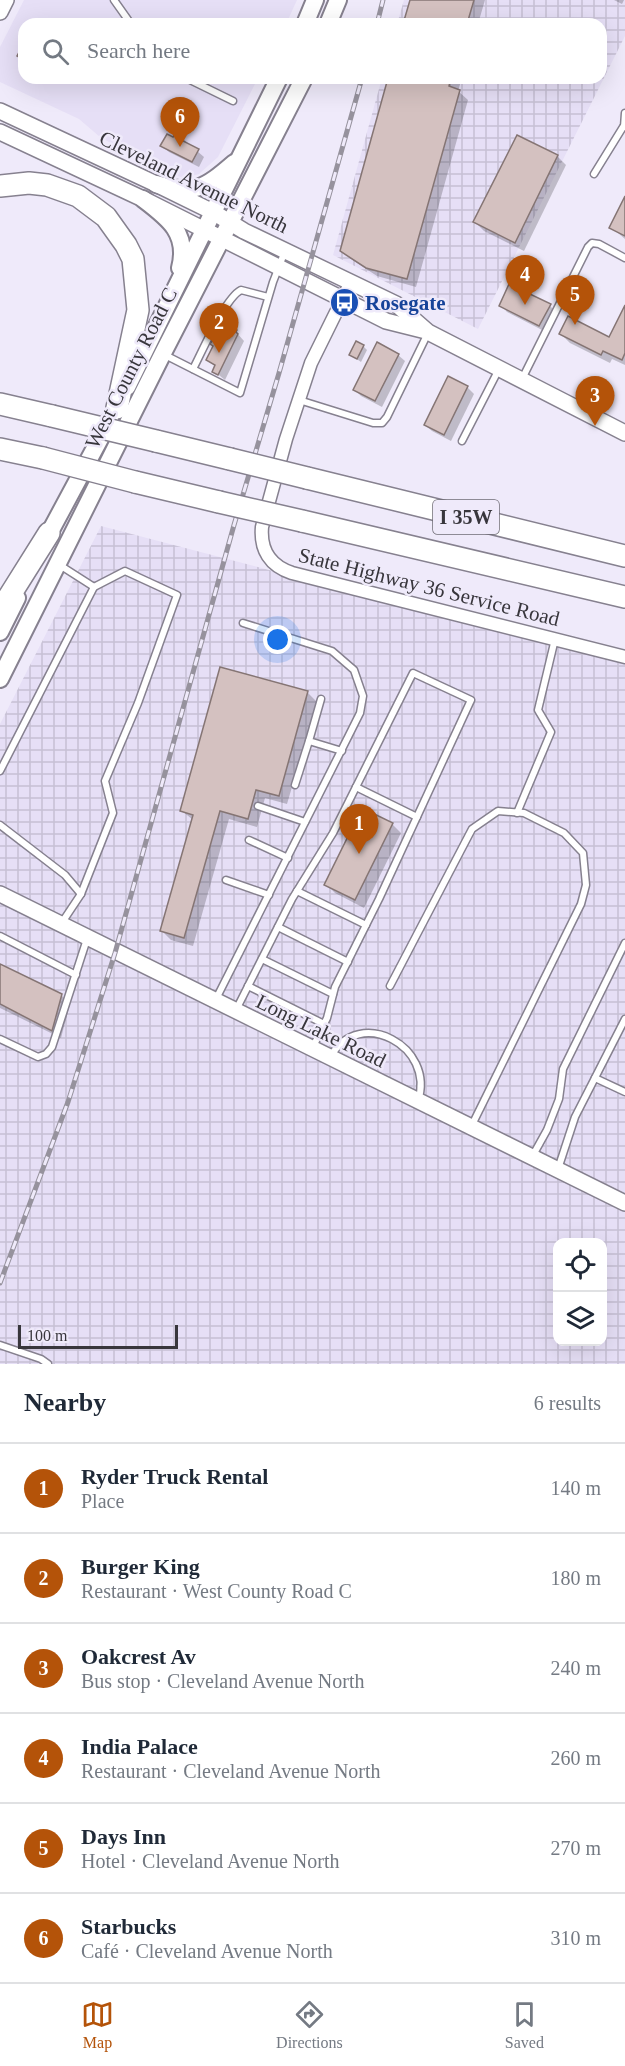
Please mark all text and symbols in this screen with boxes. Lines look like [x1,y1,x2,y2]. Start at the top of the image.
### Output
search box [18,18,607,84]
icon: search [39,35,72,68]
text: Search here [87,38,190,63]
pin: 6 [160,98,200,147]
street label: Cleveland Avenue North [96,126,293,238]
pin: 4 [506,256,544,305]
pin: 5 [556,276,594,325]
street label: West County Road C [80,284,182,452]
bus stop icon: Rosegate [328,287,360,319]
place label: Rosegate [365,291,445,315]
pin: 2 [200,304,238,353]
pin: 3 [576,376,614,426]
road number: I 35W [433,500,499,534]
street label: State Highway 36 Service Road [296,543,563,631]
your location [263,625,292,654]
pin: 1 [340,804,378,854]
street label: Long Lake Road [252,989,390,1073]
map controls [553,1238,607,1346]
button: locate [553,1238,607,1292]
button: layers [553,1292,607,1346]
scale bar [18,1322,178,1350]
text: 100 m [27,1327,67,1344]
text: Nearby [24,1388,106,1417]
text: 6 results [534,1392,601,1414]
text: Ryder Truck Rental [81,1464,268,1489]
text: 1 [39,1477,49,1499]
text: 140 m [550,1477,601,1499]
text: Place [81,1490,124,1512]
text: Burger King [81,1554,200,1579]
text: 2 [39,1567,49,1589]
text: 180 m [550,1567,601,1589]
text: Restaurant · West County Road C [81,1580,352,1602]
text: Oakcrest Av [81,1644,196,1669]
text: 3 [39,1657,49,1679]
text: 240 m [550,1657,601,1679]
text: Bus stop · Cleveland Avenue North [81,1670,364,1692]
text: India Palace [81,1734,198,1759]
text: 4 [39,1747,49,1769]
text: 260 m [550,1747,601,1769]
text: Restaurant · Cleveland Avenue North [81,1760,381,1782]
text: Days Inn [81,1824,166,1849]
text: 5 [39,1837,49,1859]
text: 270 m [550,1837,601,1859]
text: Hotel · Cleveland Avenue North [81,1850,339,1872]
text: Starbucks [81,1914,176,1939]
text: 6 [39,1927,49,1949]
text: 310 m [550,1927,601,1949]
text: Café · Cleveland Avenue North [81,1940,333,1962]
tab: Map [81,1998,114,2052]
tab: Directions [276,1998,343,2052]
tab: Saved [505,1998,544,2052]

